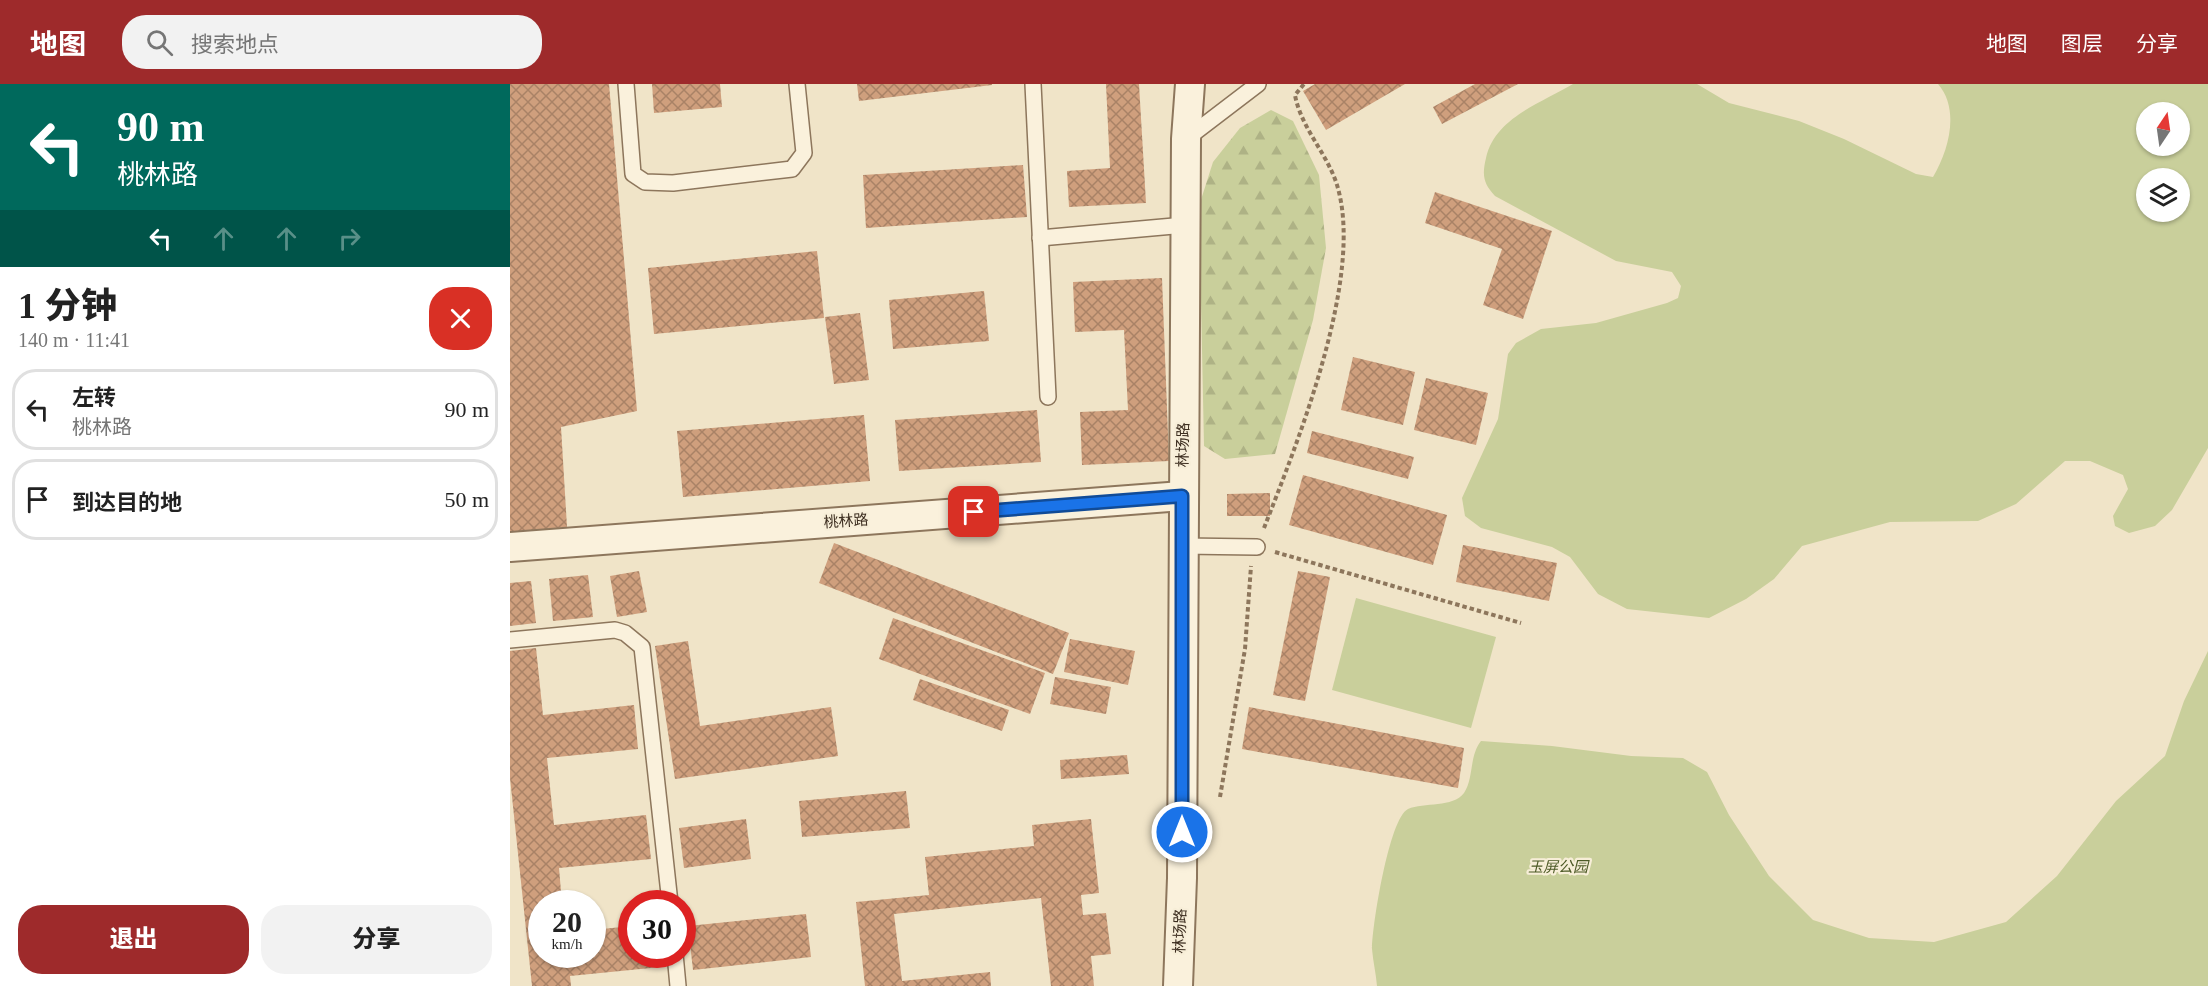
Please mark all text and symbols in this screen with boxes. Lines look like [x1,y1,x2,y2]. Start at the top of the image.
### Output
search box [122,15,542,69]
icon: search [143,26,176,59]
text: 地图 [30,29,86,60]
text: 搜索地点 [191,32,279,57]
text: 地图 [1986,32,2028,56]
text: 图层 [2061,32,2103,56]
text: 分享 [2136,32,2178,56]
north arrow [2136,102,2190,156]
map controls [2136,102,2190,222]
text: 90 m [117,104,205,150]
icon: left [18,108,96,186]
text: 桃林路 [117,160,198,190]
button: layers [2136,168,2190,222]
icon: left [144,222,177,255]
icon: ahead [207,222,240,255]
icon: ahead [270,222,303,255]
icon: right [333,222,366,255]
text: 1 分钟 [18,286,117,326]
button: close [429,287,492,350]
text: 140 m · 11:41 [18,329,130,351]
text: 左转 [72,385,116,410]
icon: left [21,393,54,426]
text: 90 m [444,397,489,422]
text: 桃林路 [72,416,132,438]
street label: 林场路 [1175,422,1191,468]
icon: arrive [21,483,54,516]
pin [948,486,999,537]
text: 50 m [444,487,489,512]
text: 到达目的地 [72,490,182,515]
icon: arrive [957,495,990,528]
street label: 桃林路 [823,511,869,531]
position arrow [1150,800,1214,864]
park label: 玉屏公园 [1528,859,1590,875]
speed limit sign: 30 [618,890,696,968]
button: 退出 [18,905,249,974]
button: 分享 [261,905,492,974]
text: 20 [552,905,582,938]
street label: 林场路 [1171,908,1189,954]
text: km/h [552,936,582,952]

